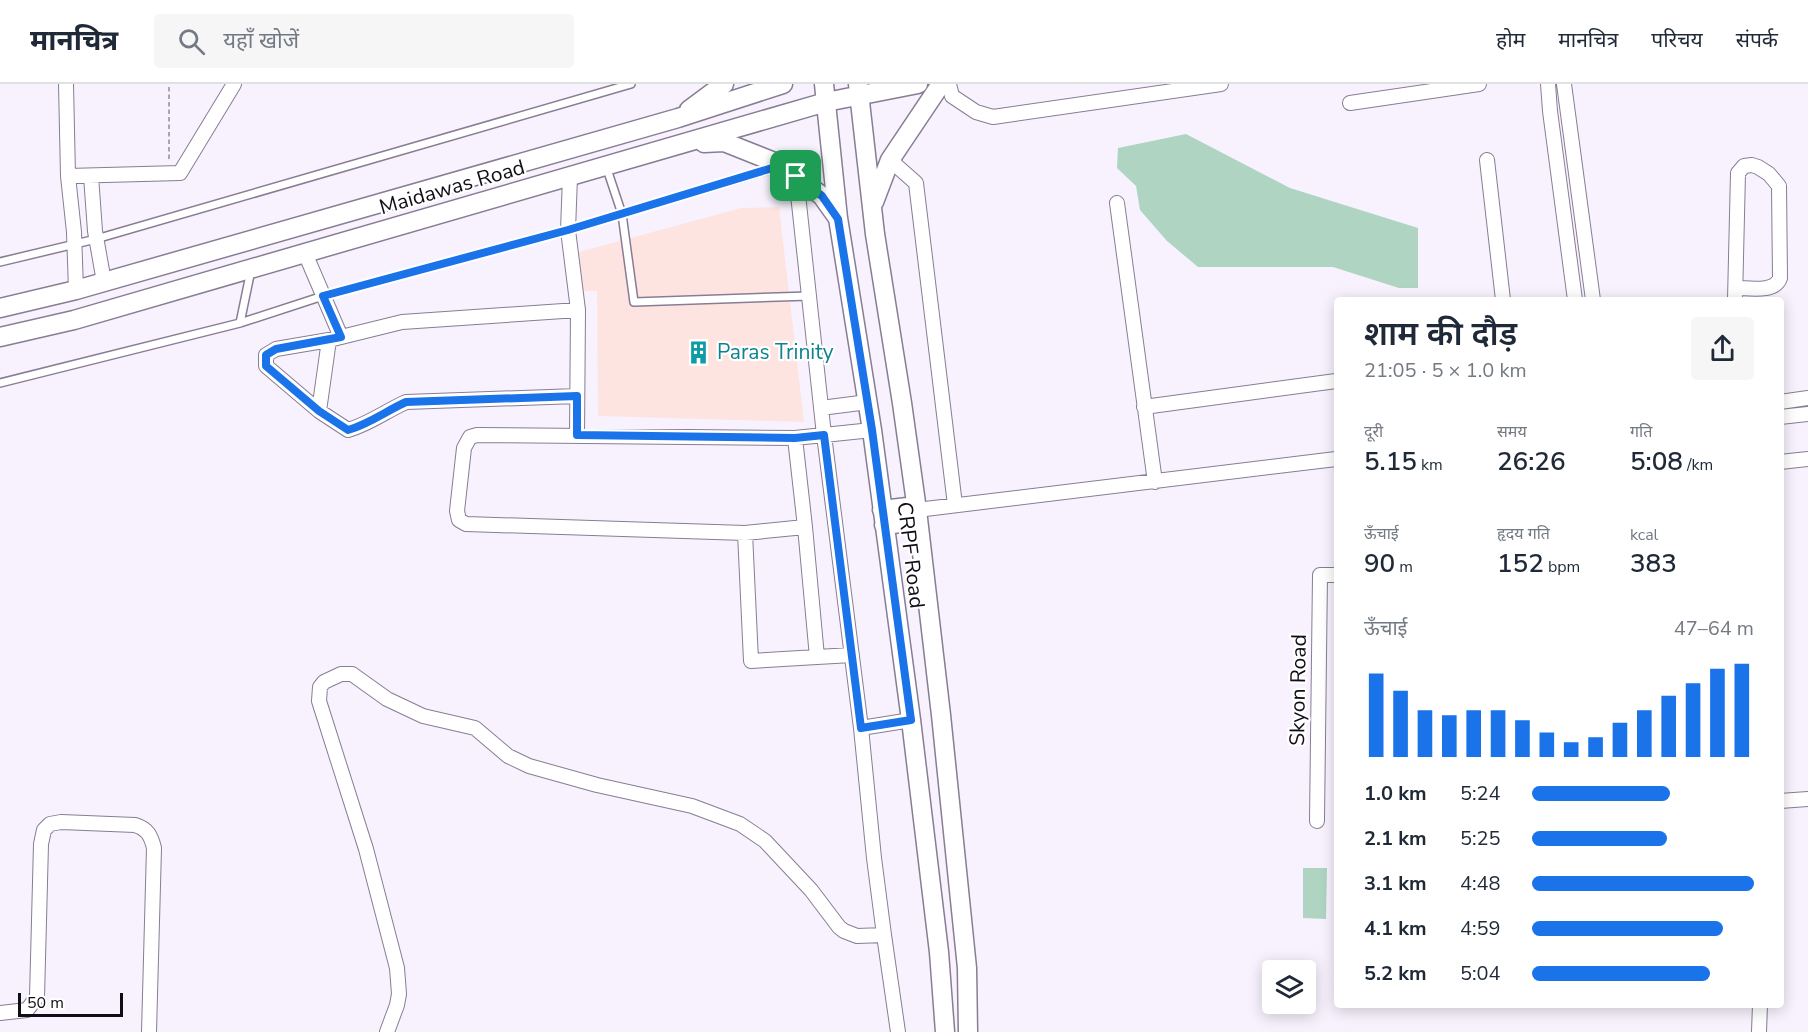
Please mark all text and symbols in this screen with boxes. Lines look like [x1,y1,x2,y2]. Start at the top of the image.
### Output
search box [154,14,574,68]
text: मानचित्र [30,22,118,60]
icon: search [175,25,208,58]
text: यहाँ खोजें [223,26,299,56]
text: होम [1496,26,1525,54]
text: मानचित्र [1558,26,1618,54]
text: परिचय [1651,26,1703,54]
text: संपर्क [1736,26,1778,54]
pin [770,150,821,201]
street label: Maidawas Road [376,153,528,221]
icon: arrive [779,159,812,192]
text: शाम की दौड़ [1364,312,1517,357]
button: share [1691,317,1754,380]
place label: Paras Trinity [717,338,834,366]
building icon: Paras Trinity [686,339,712,365]
text: 21:05 · 5 × 1.0 km [1364,357,1527,384]
text: दूरी [1364,421,1383,443]
text: समय [1497,421,1527,443]
text: गति [1630,421,1652,443]
text: 5.15 [1364,444,1417,479]
text: 26:26 [1497,444,1566,479]
text: 5:08 [1630,444,1683,479]
text: km [1417,454,1443,476]
text: /km [1683,454,1713,476]
street label: CRPF Road [891,500,931,610]
text: ऊँचाई [1364,523,1399,545]
text: हृदय गति [1497,523,1550,545]
text: kcal [1630,524,1658,546]
text: 90 [1364,546,1395,581]
text: 152 [1497,546,1544,581]
text: 383 [1630,546,1677,581]
text: m [1395,556,1413,578]
text: bpm [1544,556,1580,578]
text: ऊँचाई [1364,615,1407,642]
text: 47–64 m [1674,615,1754,642]
street label: Skyon Road [1283,634,1313,746]
text: 1.0 km [1364,780,1427,807]
text: 5:24 [1460,780,1501,807]
text: 2.1 km [1364,825,1427,852]
text: 5:25 [1460,825,1501,852]
text: 3.1 km [1364,870,1427,897]
text: 4:48 [1460,870,1501,897]
text: 4.1 km [1364,915,1427,942]
text: 4:59 [1460,915,1501,942]
map controls [1262,960,1316,1014]
button: layers [1262,960,1316,1014]
text: 5.2 km [1364,960,1427,987]
text: 5:04 [1460,960,1501,987]
scale bar [18,990,123,1018]
text: 50 m [27,992,64,1014]

